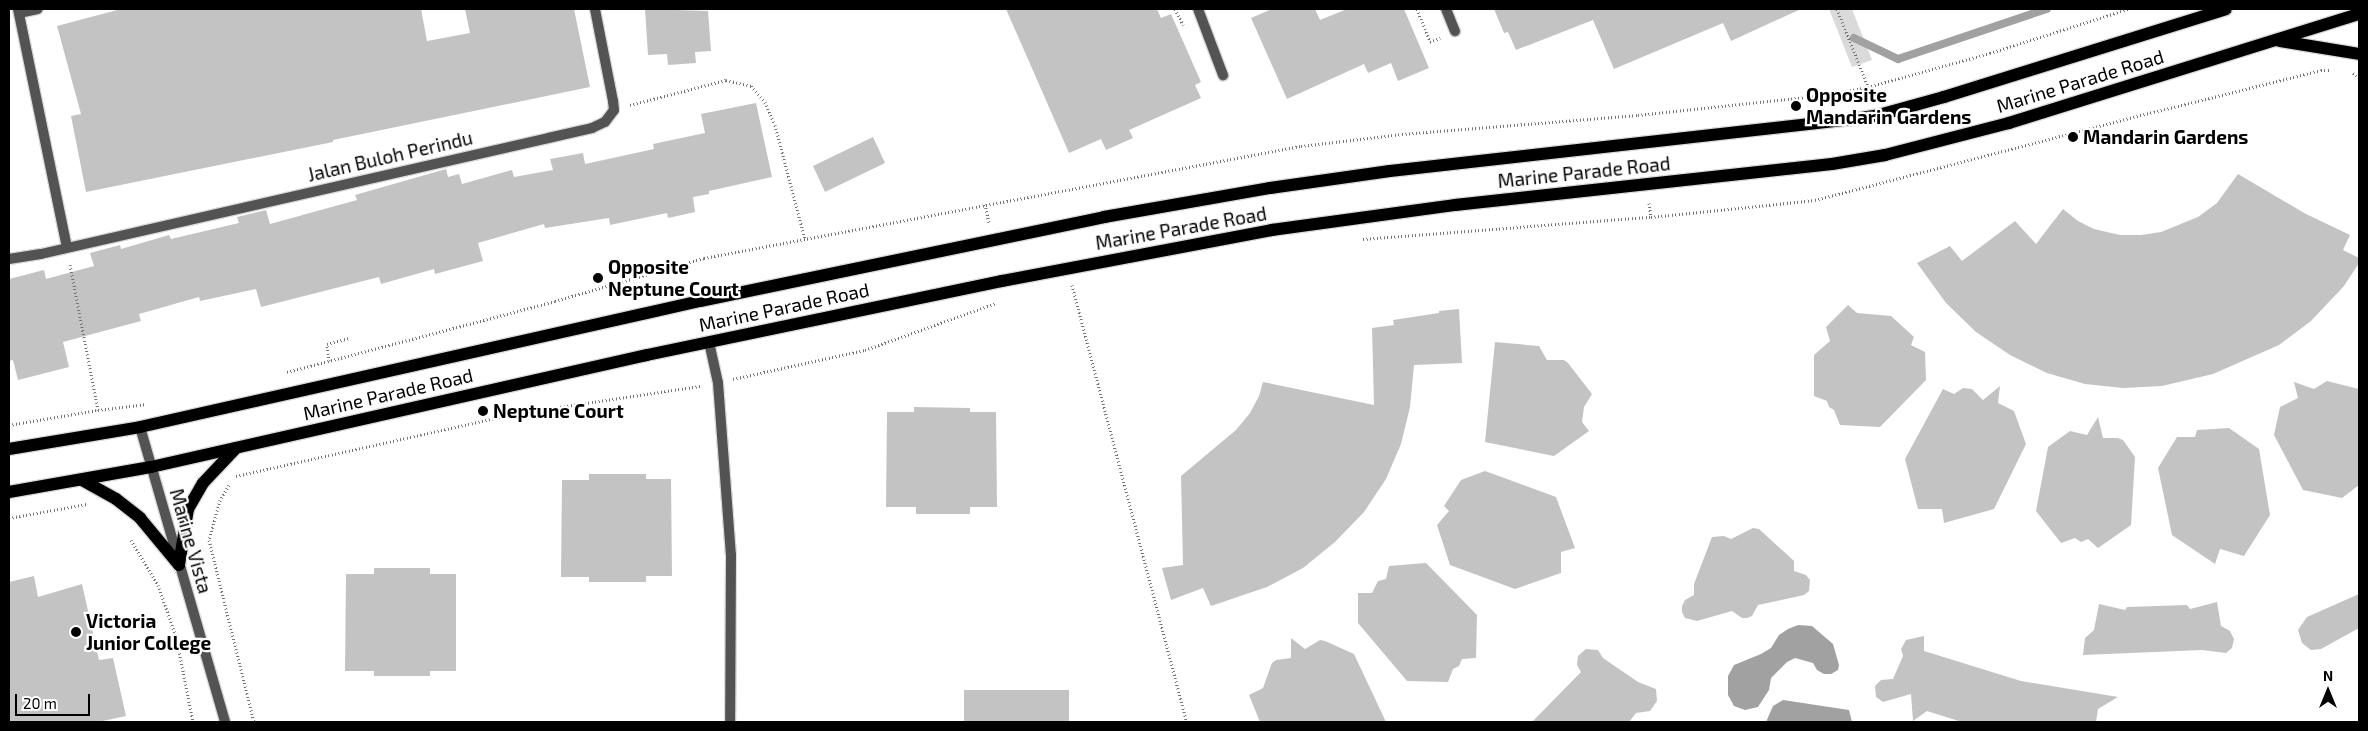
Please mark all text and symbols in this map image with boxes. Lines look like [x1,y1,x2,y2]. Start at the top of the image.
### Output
street label: Marine Parade Road [1994,45,2166,117]
place label: Opposite Mandarin Gardens [1806,84,1971,128]
marker: Opposite Mandarin Gardens [1790,100,1802,112]
street label: Jalan Buloh Perindu [305,126,475,186]
place label: Mandarin Gardens [2083,126,2248,148]
marker: Mandarin Gardens [2067,131,2079,143]
street label: Marine Parade Road [1496,152,1672,192]
street label: Marine Parade Road [1094,202,1268,254]
place label: Opposite Neptune Court [608,256,739,300]
marker: Opposite Neptune Court [592,272,604,284]
street label: Marine Parade Road [697,278,871,336]
street label: Marine Parade Road [301,363,475,425]
place label: Neptune Court [493,400,624,422]
marker: Neptune Court [477,405,489,417]
street label: Marine Vista [165,486,217,596]
place label: Victoria Junior College [86,610,212,654]
marker: Victoria Junior College [70,626,82,638]
north arrow [2303,666,2353,716]
text: N [2323,667,2333,684]
scale bar [18,684,92,716]
text: 20 m [23,694,57,712]

